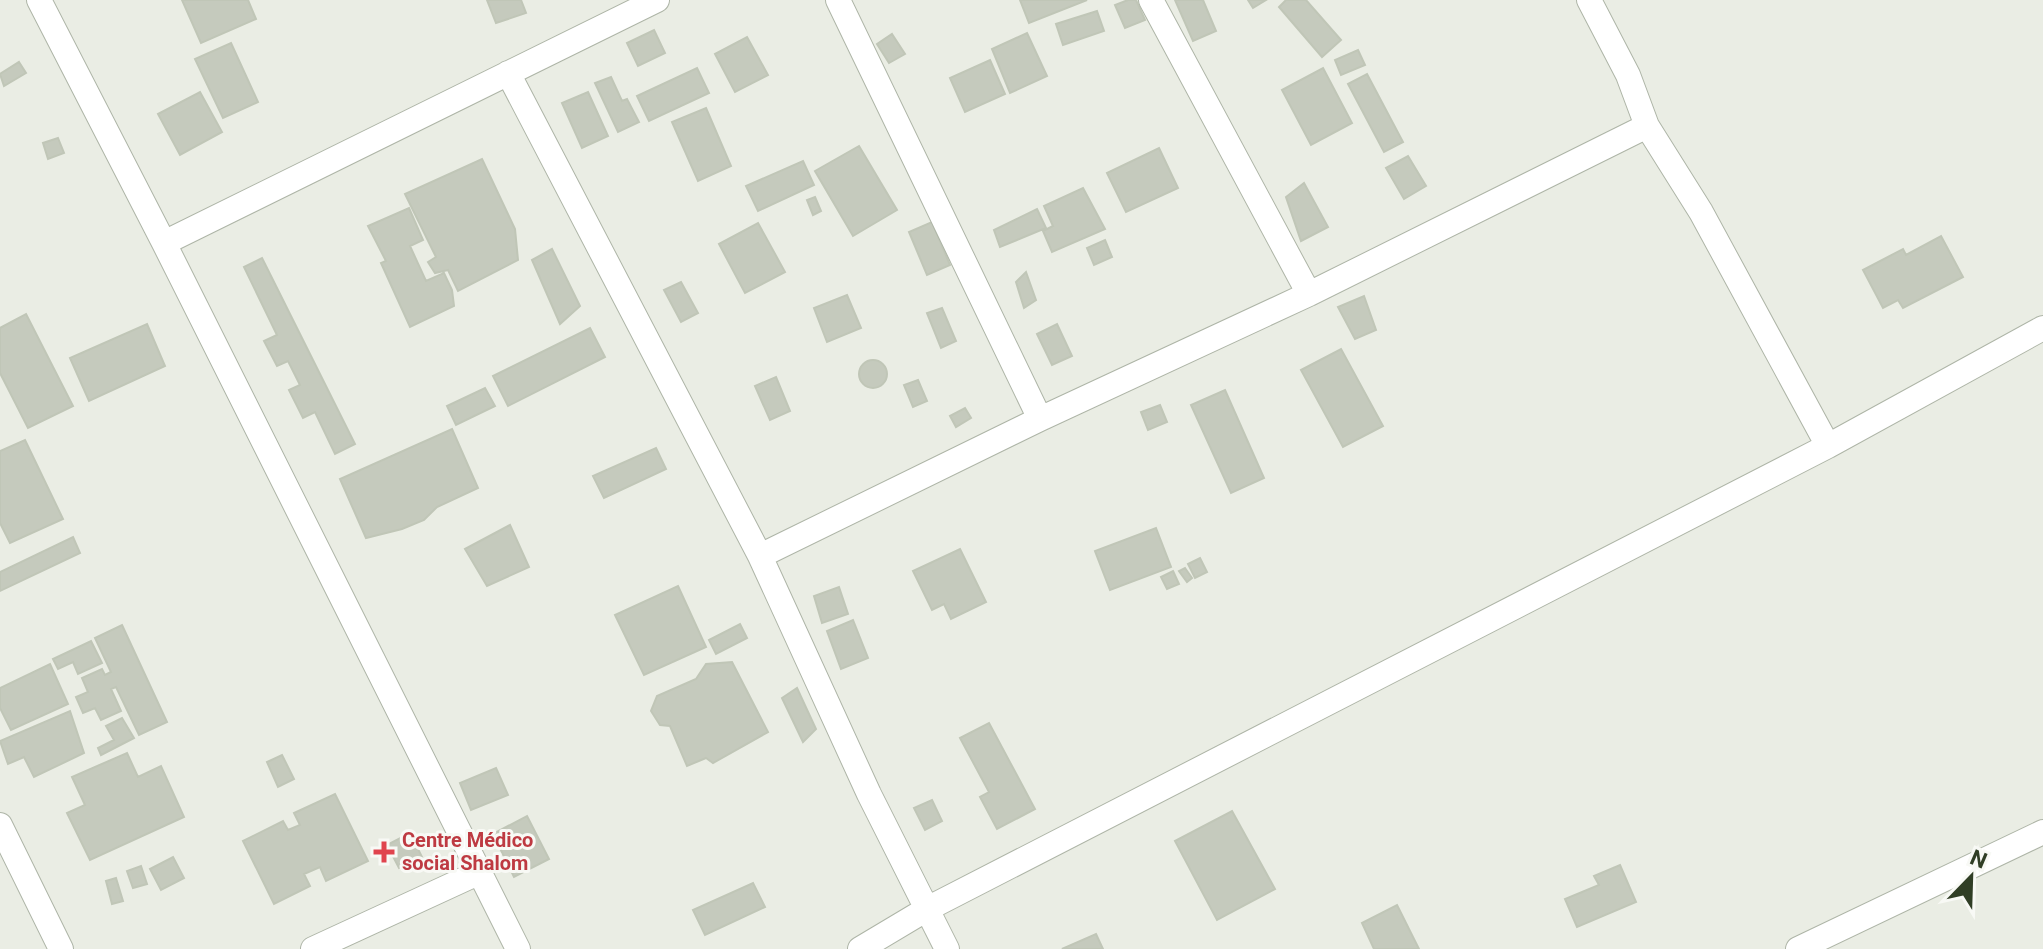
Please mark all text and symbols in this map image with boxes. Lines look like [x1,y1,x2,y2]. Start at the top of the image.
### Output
place label: Centre Médico social Shalom [402,828,533,875]
north arrow [1931,837,2011,917]
marker: Centre Médico social Shalom [373,841,395,863]
text: N [1967,845,1991,874]

